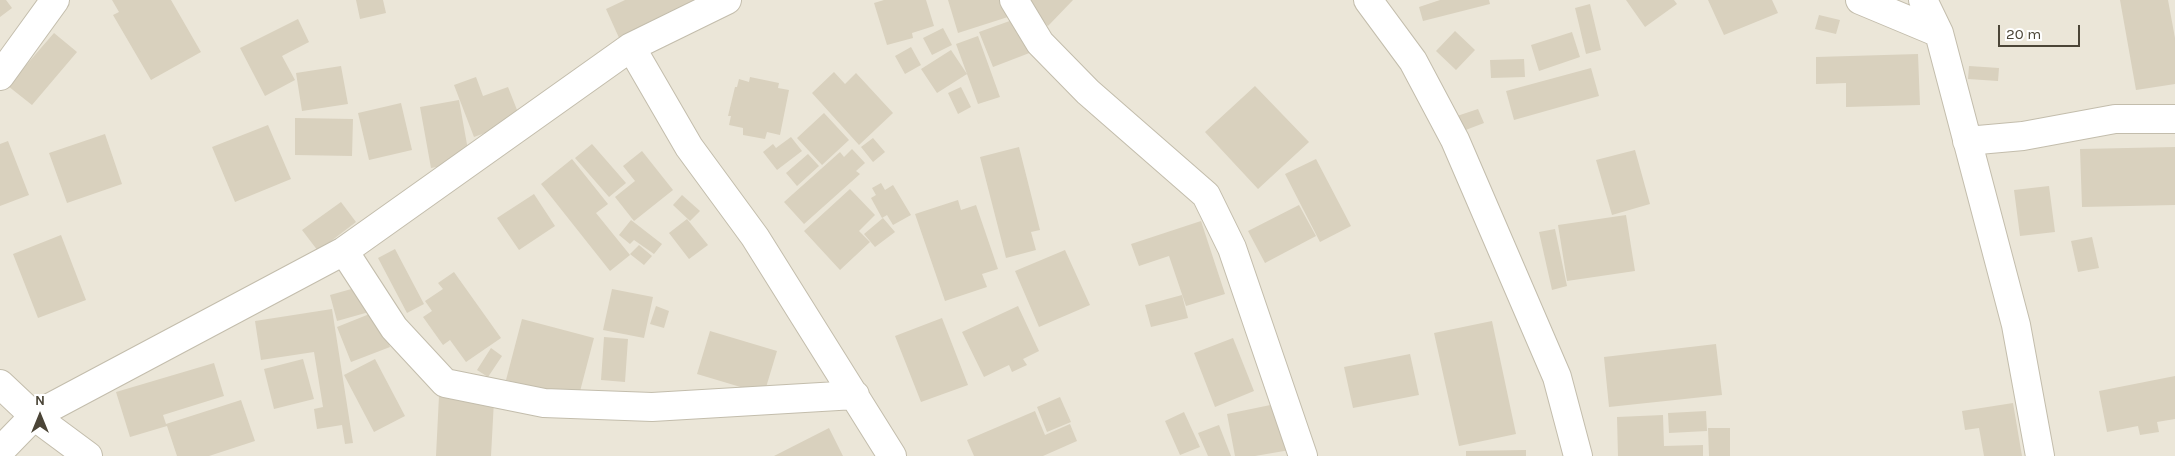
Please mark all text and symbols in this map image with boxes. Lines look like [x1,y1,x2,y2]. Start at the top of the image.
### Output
scale bar [2000,15,2082,47]
text: 20 m [2006,25,2041,43]
north arrow [15,391,65,441]
text: N [35,392,45,409]

